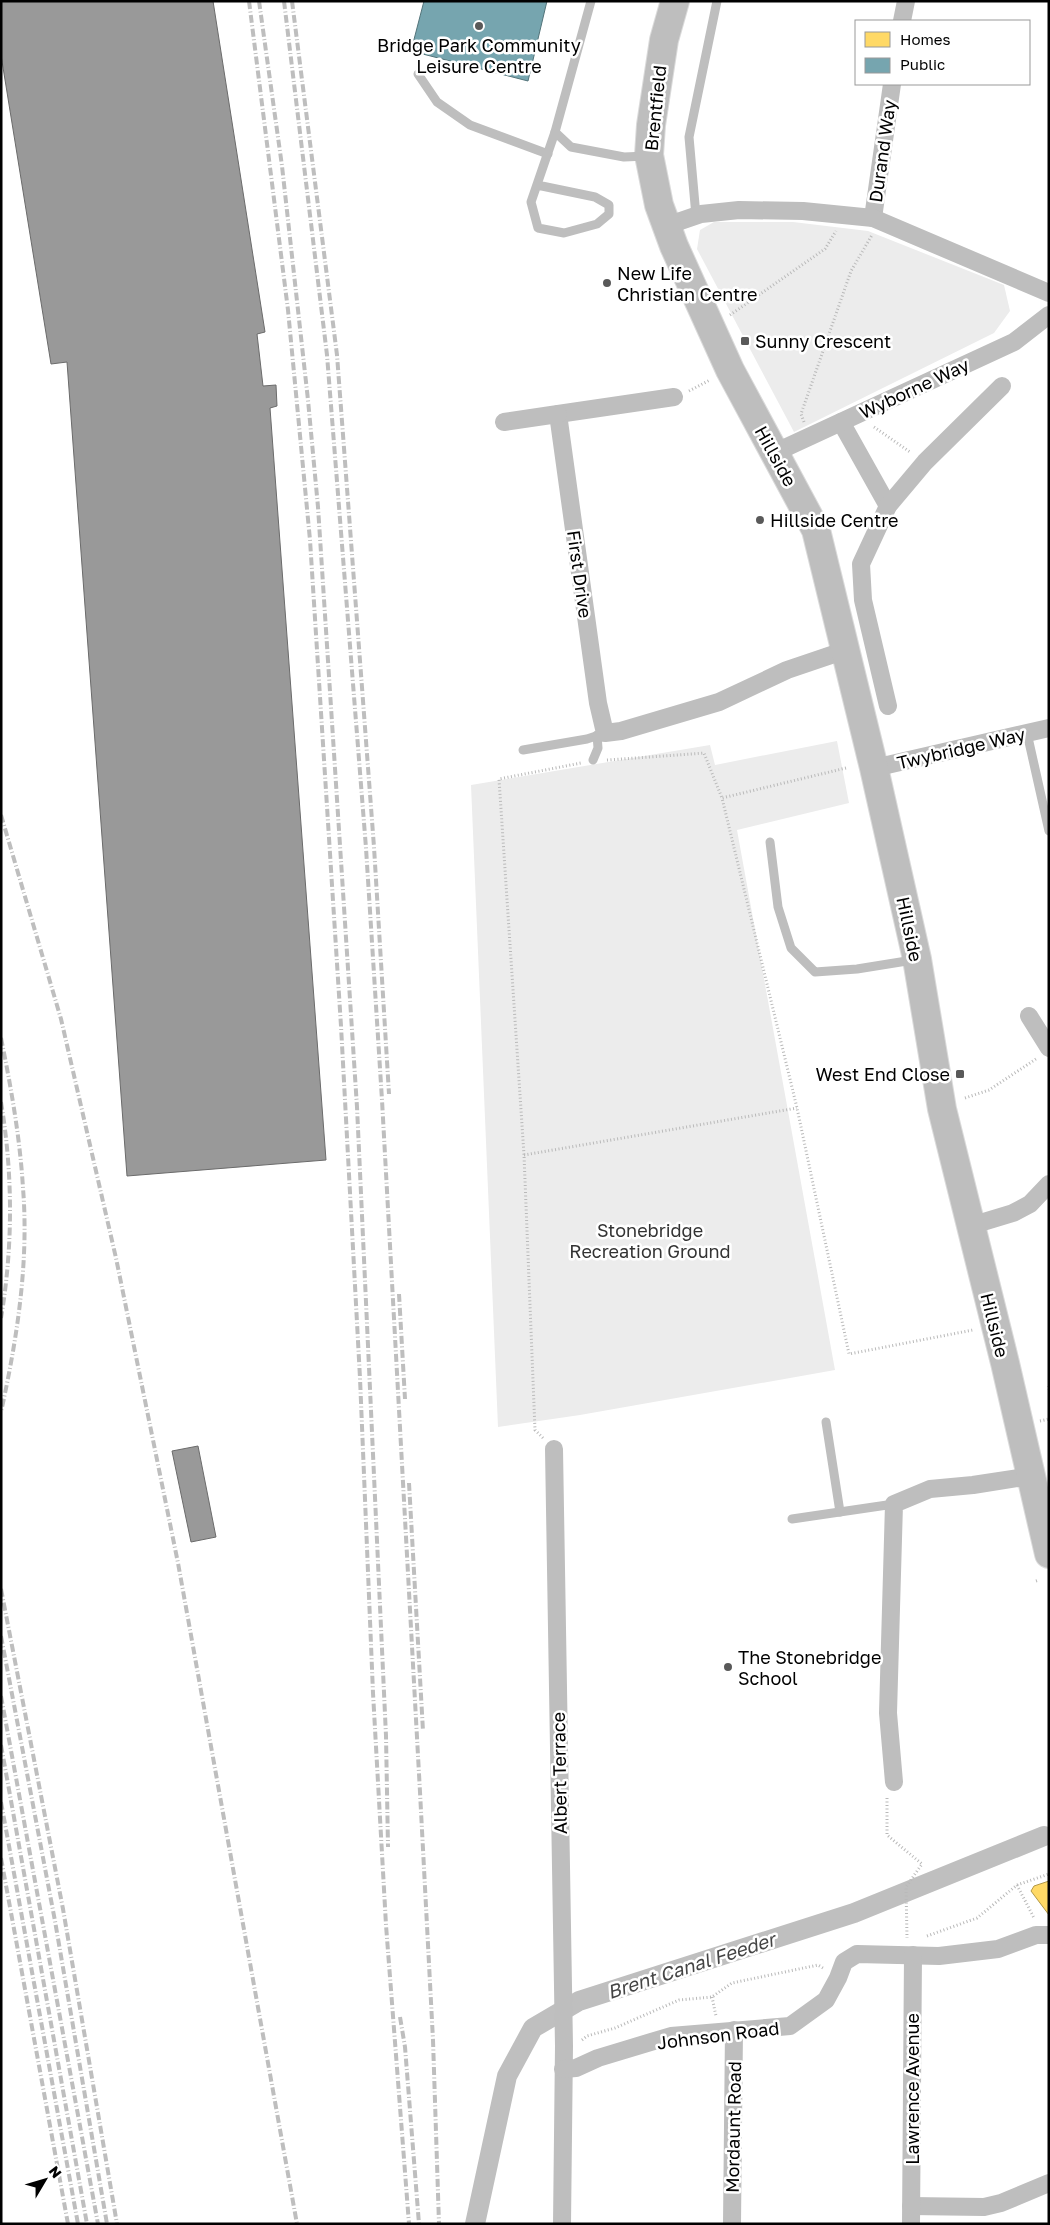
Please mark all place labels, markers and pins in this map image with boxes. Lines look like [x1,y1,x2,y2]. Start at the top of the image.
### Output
marker: Bridge Park Community Leisure Centre [473,20,485,32]
place label: Bridge Park Community Leisure Centre [377,34,581,77]
place label: New Life Christian Centre [617,262,758,305]
marker: New Life Christian Centre [601,277,613,289]
place label: Sunny Crescent [755,330,891,352]
marker: Sunny Crescent [739,335,751,347]
place label: Hillside Centre [770,509,898,531]
marker: Hillside Centre [754,514,766,526]
place label: West End Close [816,1063,950,1085]
marker: West End Close [954,1068,966,1080]
place label: The Stonebridge School [738,1646,881,1689]
marker: The Stonebridge School [722,1661,734,1673]

